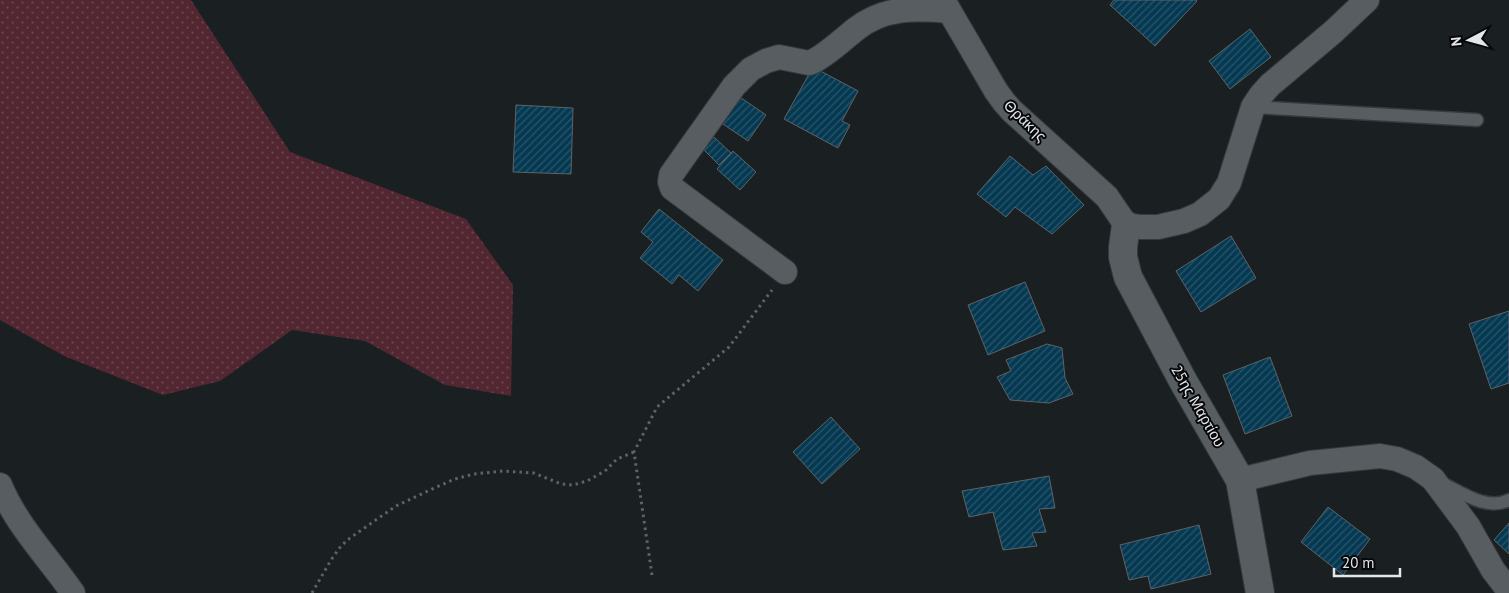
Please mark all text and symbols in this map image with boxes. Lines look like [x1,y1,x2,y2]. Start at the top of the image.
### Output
north arrow [1444,15,1494,65]
text: N [1447,36,1466,47]
street label: Θράκης [1000,96,1051,146]
street label: 25ης Μαρτίου [1167,362,1229,450]
scale bar [1334,546,1400,578]
text: 20 m [1342,553,1375,572]

